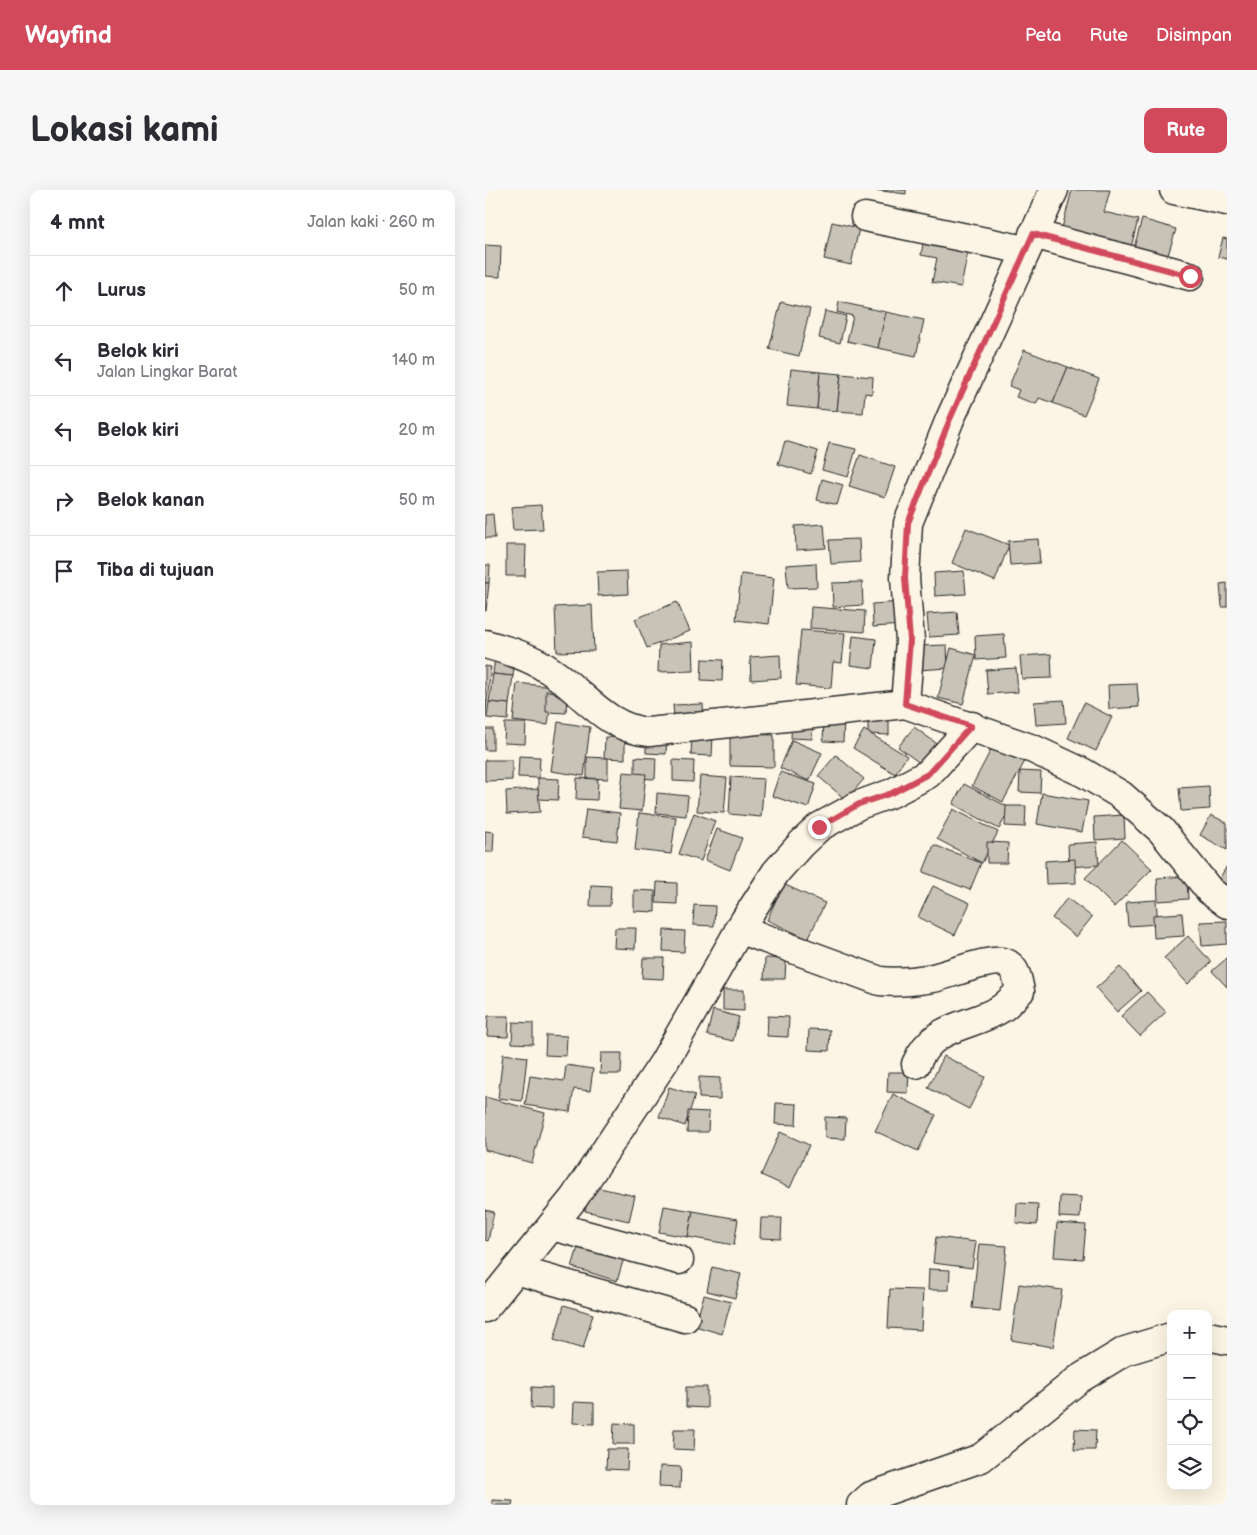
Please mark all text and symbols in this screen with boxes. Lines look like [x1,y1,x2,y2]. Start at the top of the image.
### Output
text: Wayfind [25,21,112,50]
text: Peta [1025,25,1061,46]
text: Rute [1089,25,1128,46]
text: Disimpan [1156,25,1232,46]
button: Rute [1144,108,1227,153]
text: Lokasi kami [30,109,219,152]
text: 4 mnt [50,210,105,235]
text: Jalan kaki · 260 m [307,213,435,232]
route start [1179,265,1202,288]
icon: ahead [50,277,78,305]
text: Lurus [97,279,146,302]
text: 50 m [399,281,435,300]
text: Belok kiri [97,340,179,363]
icon: left [50,347,78,375]
text: 140 m [392,351,435,370]
text: Jalan Lingkar Barat [97,363,237,382]
icon: left [50,417,78,445]
text: Belok kiri [97,419,179,442]
text: 20 m [399,421,435,440]
icon: right [50,487,78,515]
text: Belok kanan [97,489,205,512]
text: 50 m [399,491,435,510]
icon: arrive [50,557,78,585]
text: Tiba di tujuan [97,559,214,582]
route end [808,816,831,839]
map controls [1167,1310,1212,1490]
button: + [1167,1310,1212,1355]
button: − [1167,1355,1212,1400]
button: locate [1167,1400,1212,1445]
button: layers [1167,1445,1212,1490]

